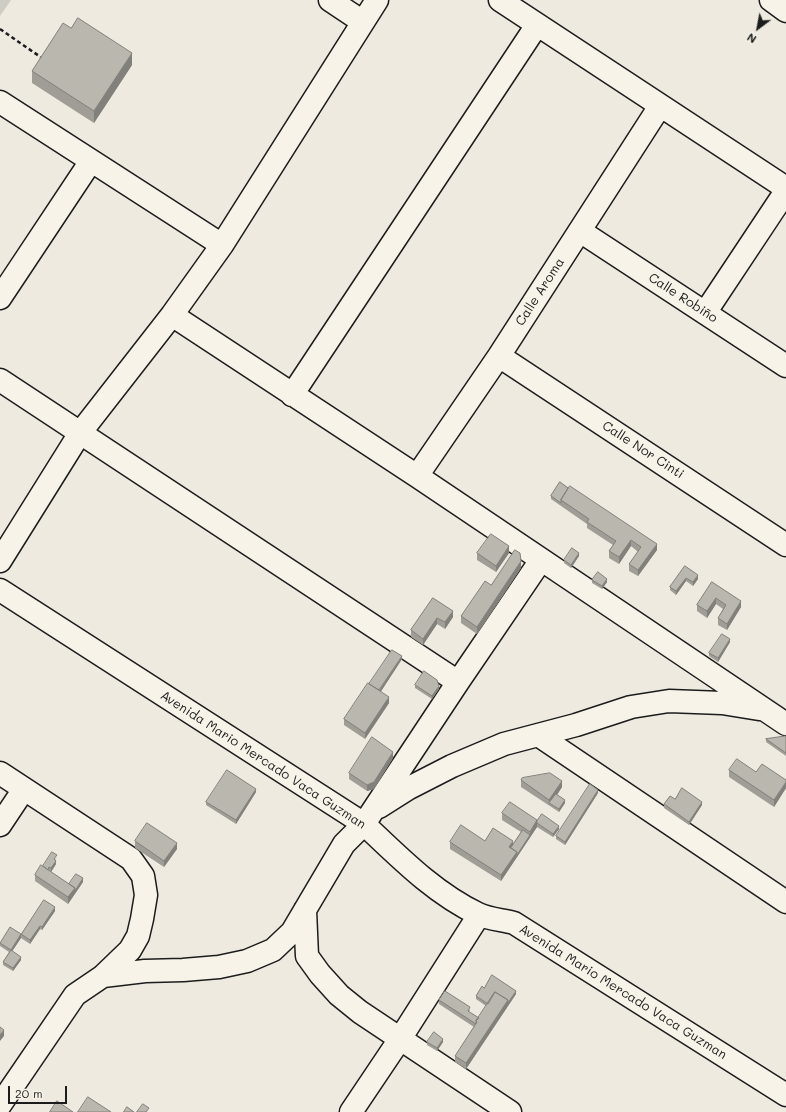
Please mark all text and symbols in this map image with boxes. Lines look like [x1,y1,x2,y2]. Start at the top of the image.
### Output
north arrow [738,8,778,48]
text: N [744,30,759,47]
street label: Calle Aroma [512,255,568,329]
street label: Calle Robiño [645,270,721,326]
street label: Calle Nor Cinti [599,418,687,482]
street label: Avenida Mario Mercado Vaca Guzman [157,688,369,832]
street label: Avenida Mario Mercado Vaca Guzman [516,921,730,1063]
scale bar [10,1078,69,1104]
text: 20 m [15,1085,43,1101]

